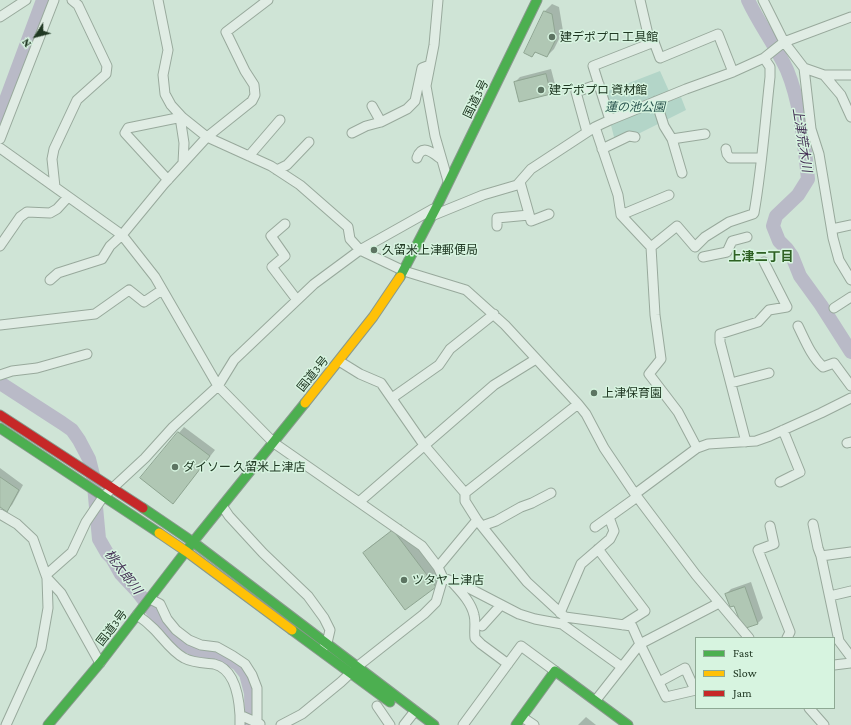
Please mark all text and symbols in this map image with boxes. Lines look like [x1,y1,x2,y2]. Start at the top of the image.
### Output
north arrow [16,16,56,56]
place label: 建デポプロ 工具館 [560,30,658,44]
marker: 建デポプロ 工具館 [547,32,557,42]
text: N [19,36,33,50]
street label: 国道3号 [460,77,492,121]
place label: 建デポプロ 資材館 [549,83,647,97]
marker: 建デポプロ 資材館 [536,85,546,95]
park label: 蓮の池公園 [605,100,665,114]
water label: 上津荒木川 [789,107,815,173]
place label: 久留米上津郵便局 [382,243,478,257]
marker: 久留米上津郵便局 [369,245,379,255]
district label: 上津二丁目 [729,249,793,265]
street label: 国道3号 [294,353,332,395]
place label: 上津保育園 [602,386,662,400]
marker: 上津保育園 [589,388,599,398]
place label: ダイソー 久留米上津店 [183,460,305,474]
marker: ダイソー 久留米上津店 [170,462,180,472]
water label: 桃太郎川 [101,547,145,597]
place label: ツタヤ上津店 [412,573,484,587]
marker: ツタヤ上津店 [399,575,409,585]
street label: 国道3号 [93,607,131,649]
legend [695,637,835,709]
text: Fast [733,646,753,660]
text: Slow [733,666,757,680]
text: Jam [733,686,752,700]

